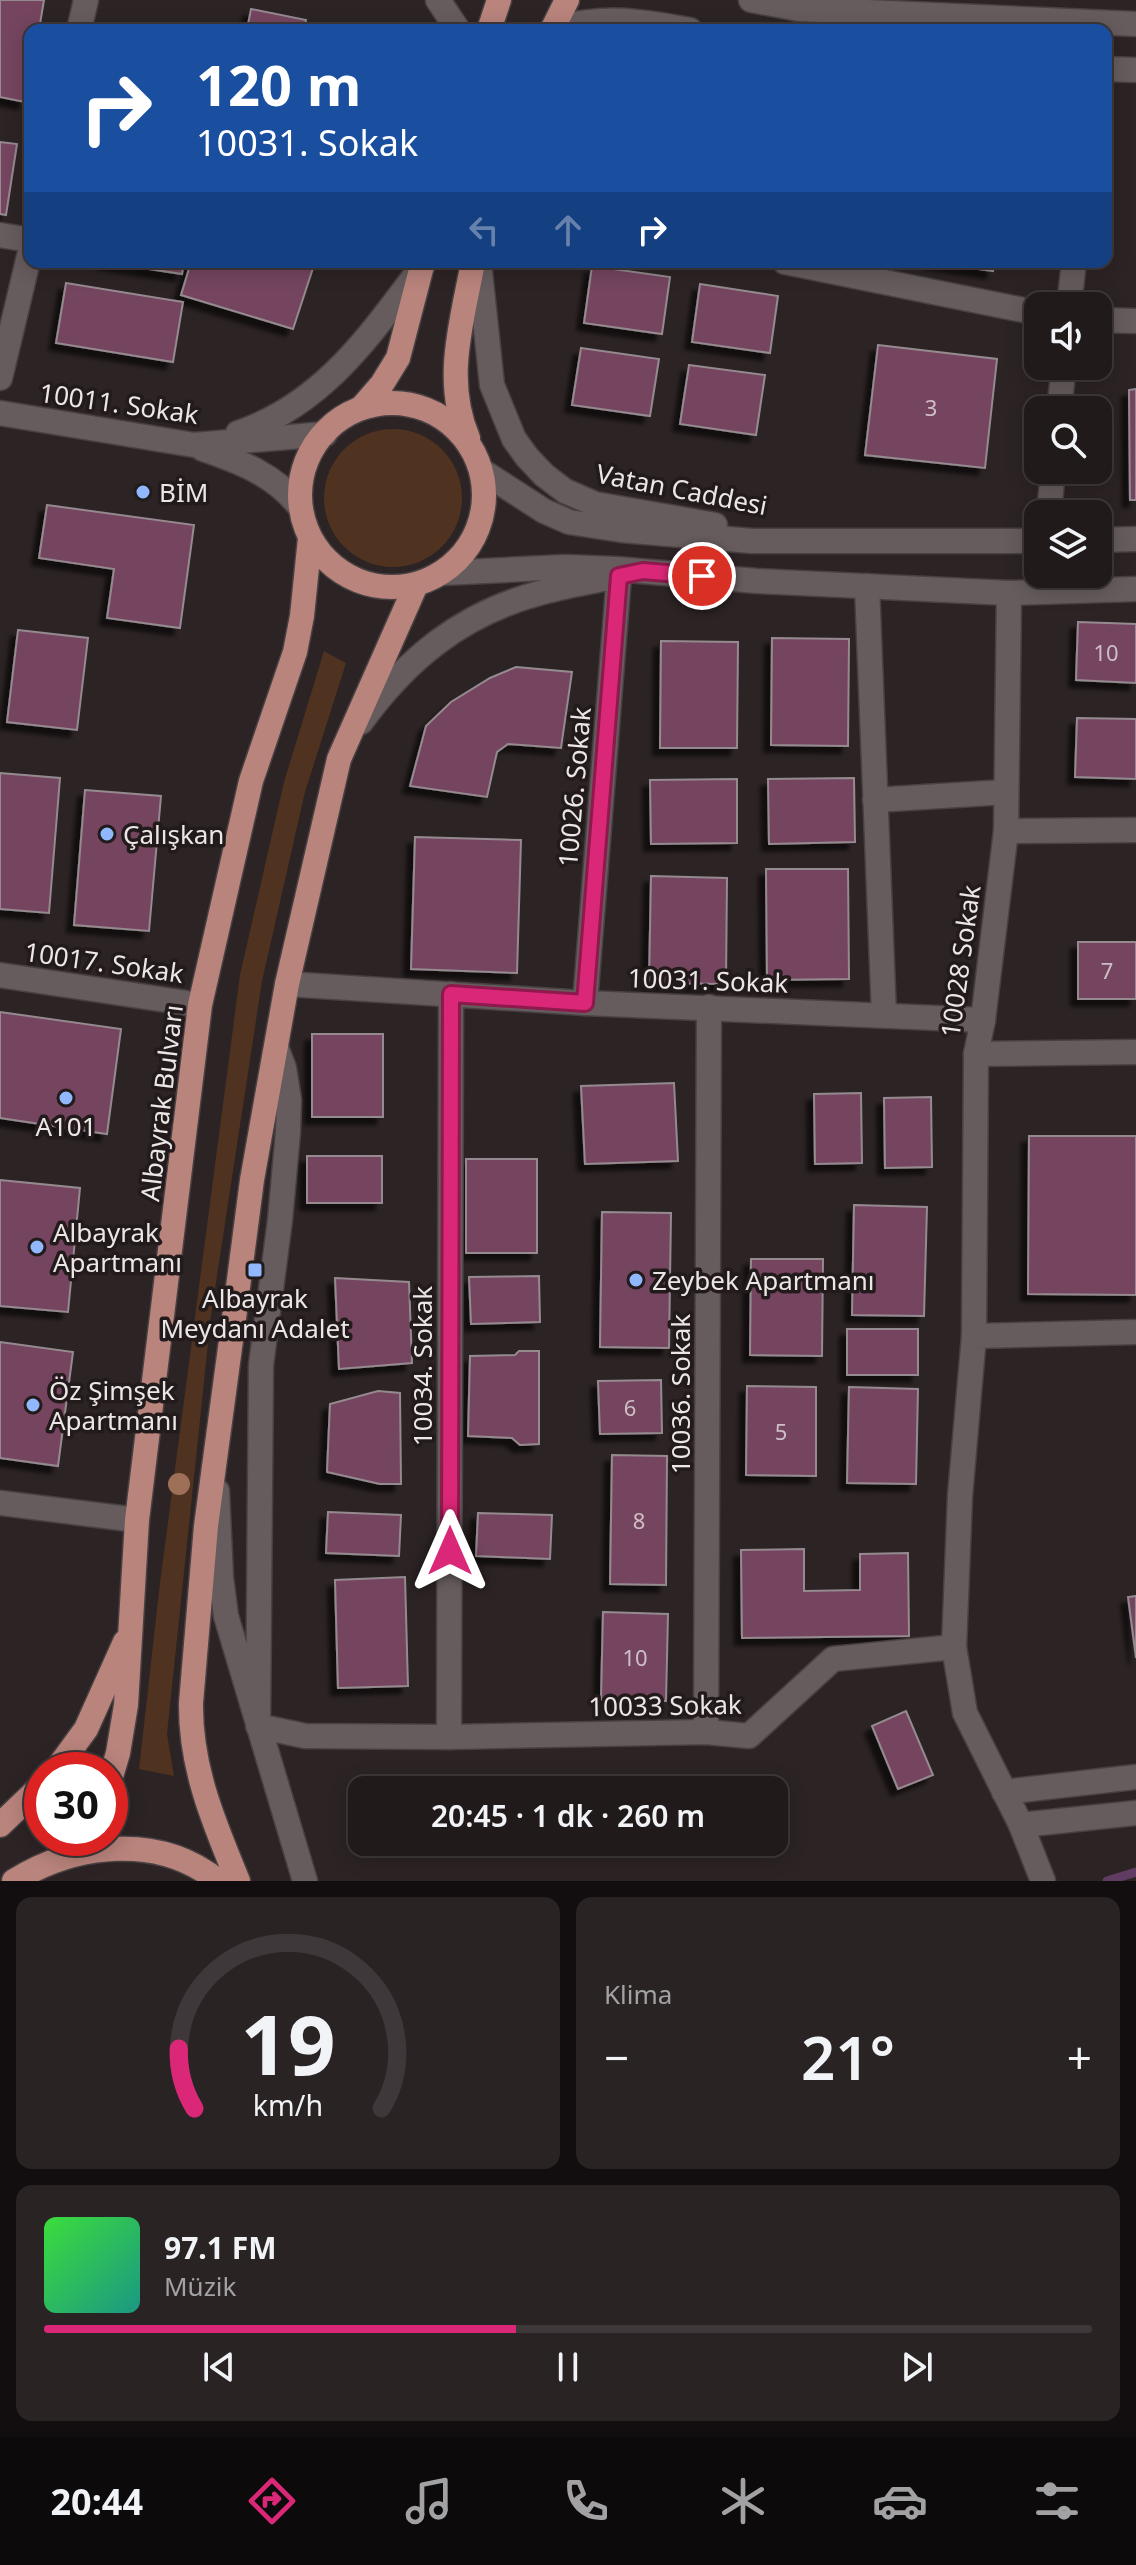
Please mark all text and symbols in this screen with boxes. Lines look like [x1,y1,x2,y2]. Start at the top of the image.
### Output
text: 120 m [196,46,361,122]
icon: right [64,56,168,160]
text: 10031. Sokak [196,118,418,167]
icon: left [462,208,506,252]
icon: ahead [546,208,590,252]
icon: right [630,208,674,252]
map controls [1024,292,1112,588]
button: sound [1024,292,1112,380]
street label: 10011. Sokak [37,374,201,432]
house number: 3 [925,392,937,422]
button: search [1024,396,1112,484]
street label: Vatan Caddesi [594,455,770,523]
place label: BİM [159,474,208,510]
marker: BİM [134,483,152,501]
button: layers [1024,500,1112,588]
pin [668,542,736,610]
icon: arrive [680,554,724,598]
house number: 10 [1093,637,1119,667]
street label: 10026. Sokak [549,705,599,868]
place label: Çalışkan [123,816,224,852]
marker: Çalışkan [98,825,116,843]
street label: 10028 Sokak [931,882,989,1040]
street label: 10017. Sokak [22,933,186,991]
house number: 7 [1101,955,1113,985]
street label: 10031. Sokak [627,959,789,1001]
street label: Albayrak Bulvarı [131,1003,191,1203]
marker: A101 [57,1089,75,1107]
place label: A101 [35,1108,97,1144]
place label: Albayrak Apartmanı [53,1214,182,1280]
marker: Albayrak Apartmanı [28,1238,46,1256]
marker: Albayrak Meydanı Adalet [246,1261,264,1279]
place label: Zeybek Apartmanı [652,1262,875,1298]
marker: Zeybek Apartmanı [627,1271,645,1289]
place label: Albayrak Meydanı Adalet [160,1280,350,1346]
street label: 10034. Sokak [404,1286,440,1446]
street label: 10036. Sokak [662,1314,698,1474]
place label: Öz Şimşek Apartmanı [49,1372,178,1438]
house number: 6 [624,1392,636,1422]
marker: Öz Şimşek Apartmanı [24,1396,42,1414]
house number: 5 [775,1416,787,1446]
house number: 8 [633,1505,645,1535]
position arrow [408,1509,492,1593]
house number: 10 [622,1642,648,1672]
street label: 10033 Sokak [588,1686,742,1724]
speed limit sign: 30 [24,1752,128,1856]
text: 20:45 · 1 dk · 260 m [431,1795,705,1836]
text: Klima [604,1976,672,2012]
text: 19 [240,1986,336,2099]
text: 21° [801,2016,895,2098]
text: − [604,2027,629,2087]
text: + [1067,2027,1092,2087]
text: km/h [253,2085,323,2124]
text: 97.1 FM [164,2227,276,2268]
text: Müzik [164,2268,236,2304]
icon: previous [197,2345,241,2389]
icon: pause [546,2345,590,2389]
icon: next [895,2345,939,2389]
icon: directions [244,2473,300,2529]
icon: music [401,2473,457,2529]
icon: phone [558,2473,614,2529]
icon: climate [715,2473,771,2529]
icon: car [872,2473,928,2529]
icon: filters [1029,2473,1085,2529]
text: 20:44 [51,2477,143,2526]

